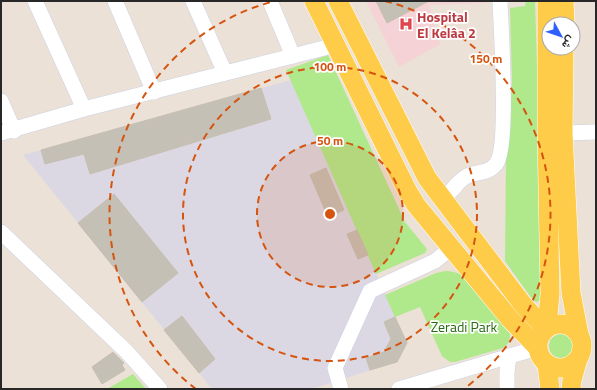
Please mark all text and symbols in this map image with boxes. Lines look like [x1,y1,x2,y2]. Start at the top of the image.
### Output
place label: Hospital El Kelâa 2 [417,6,476,43]
hospital icon: Hospital El Kelâa 2 [398,16,414,32]
north arrow [541,16,581,56]
text: ش [558,32,579,53]
text: 150 m [470,49,502,68]
text: 100 m [314,57,346,76]
text: 50 m [317,131,343,150]
centre of rings [323,207,337,221]
park label: Zeradi Park [431,316,498,337]

